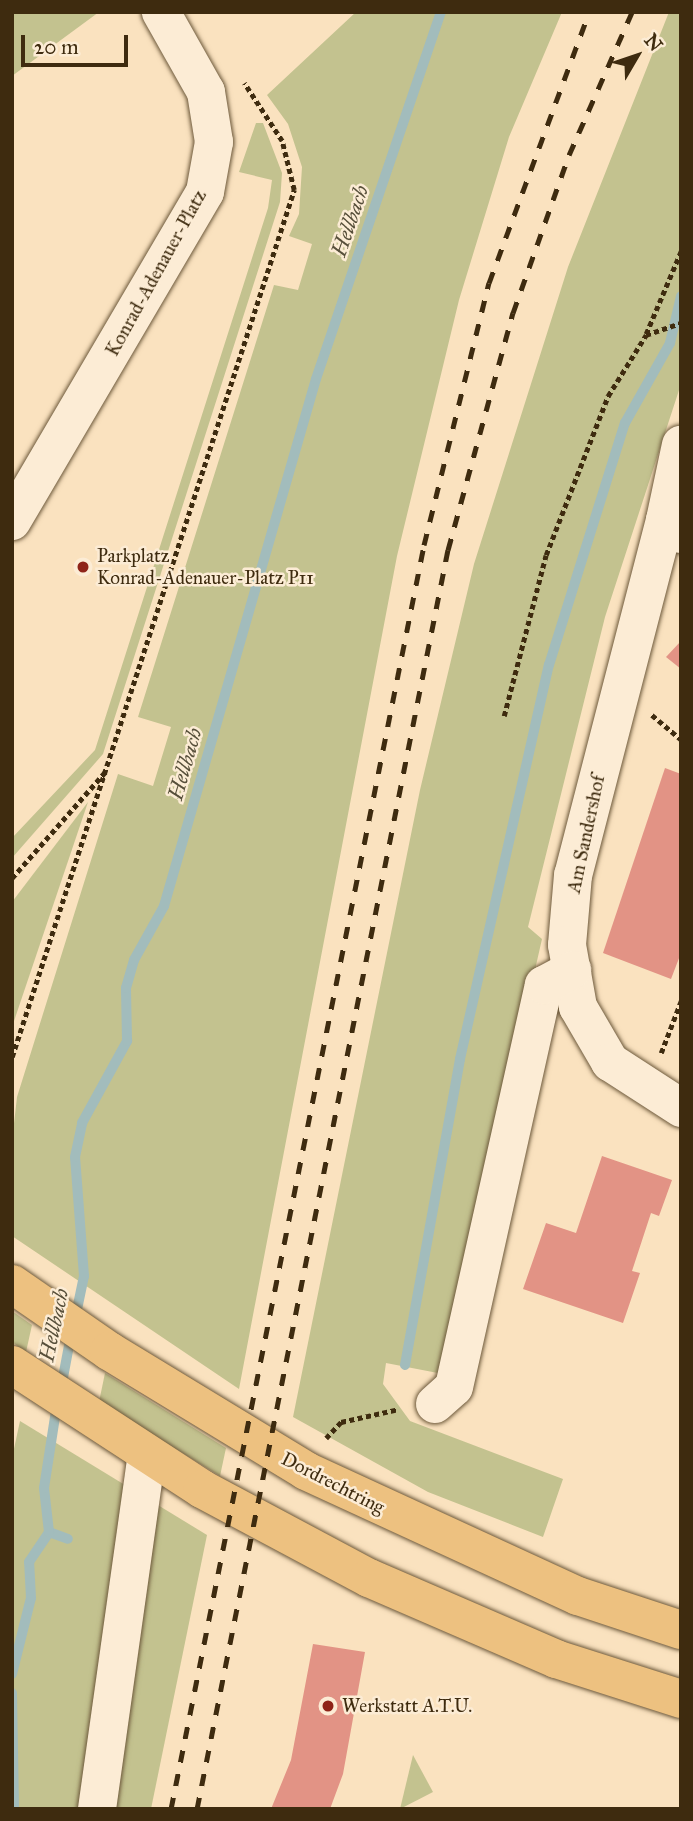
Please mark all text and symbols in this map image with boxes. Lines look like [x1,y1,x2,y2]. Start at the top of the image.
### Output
scale bar [24,21,131,65]
north arrow [602,21,672,91]
text: N [640,29,668,56]
text: 20 m [34,34,79,60]
water label: Hellbach [326,182,374,260]
street label: Konrad-Adenauer-Platz [101,186,211,360]
place label: Parkplatz Konrad-Adenauer-Platz P11 [97,545,314,589]
marker: Parkplatz Konrad-Adenauer-Platz P11 [75,559,91,575]
water label: Hellbach [163,725,207,803]
street label: Am Sandershof [562,773,610,895]
water label: Hellbach [34,1286,74,1364]
street label: Dordrechtring [278,1447,388,1519]
place label: Werkstatt A.T.U. [342,1695,472,1717]
marker: Werkstatt A.T.U. [320,1698,336,1714]

